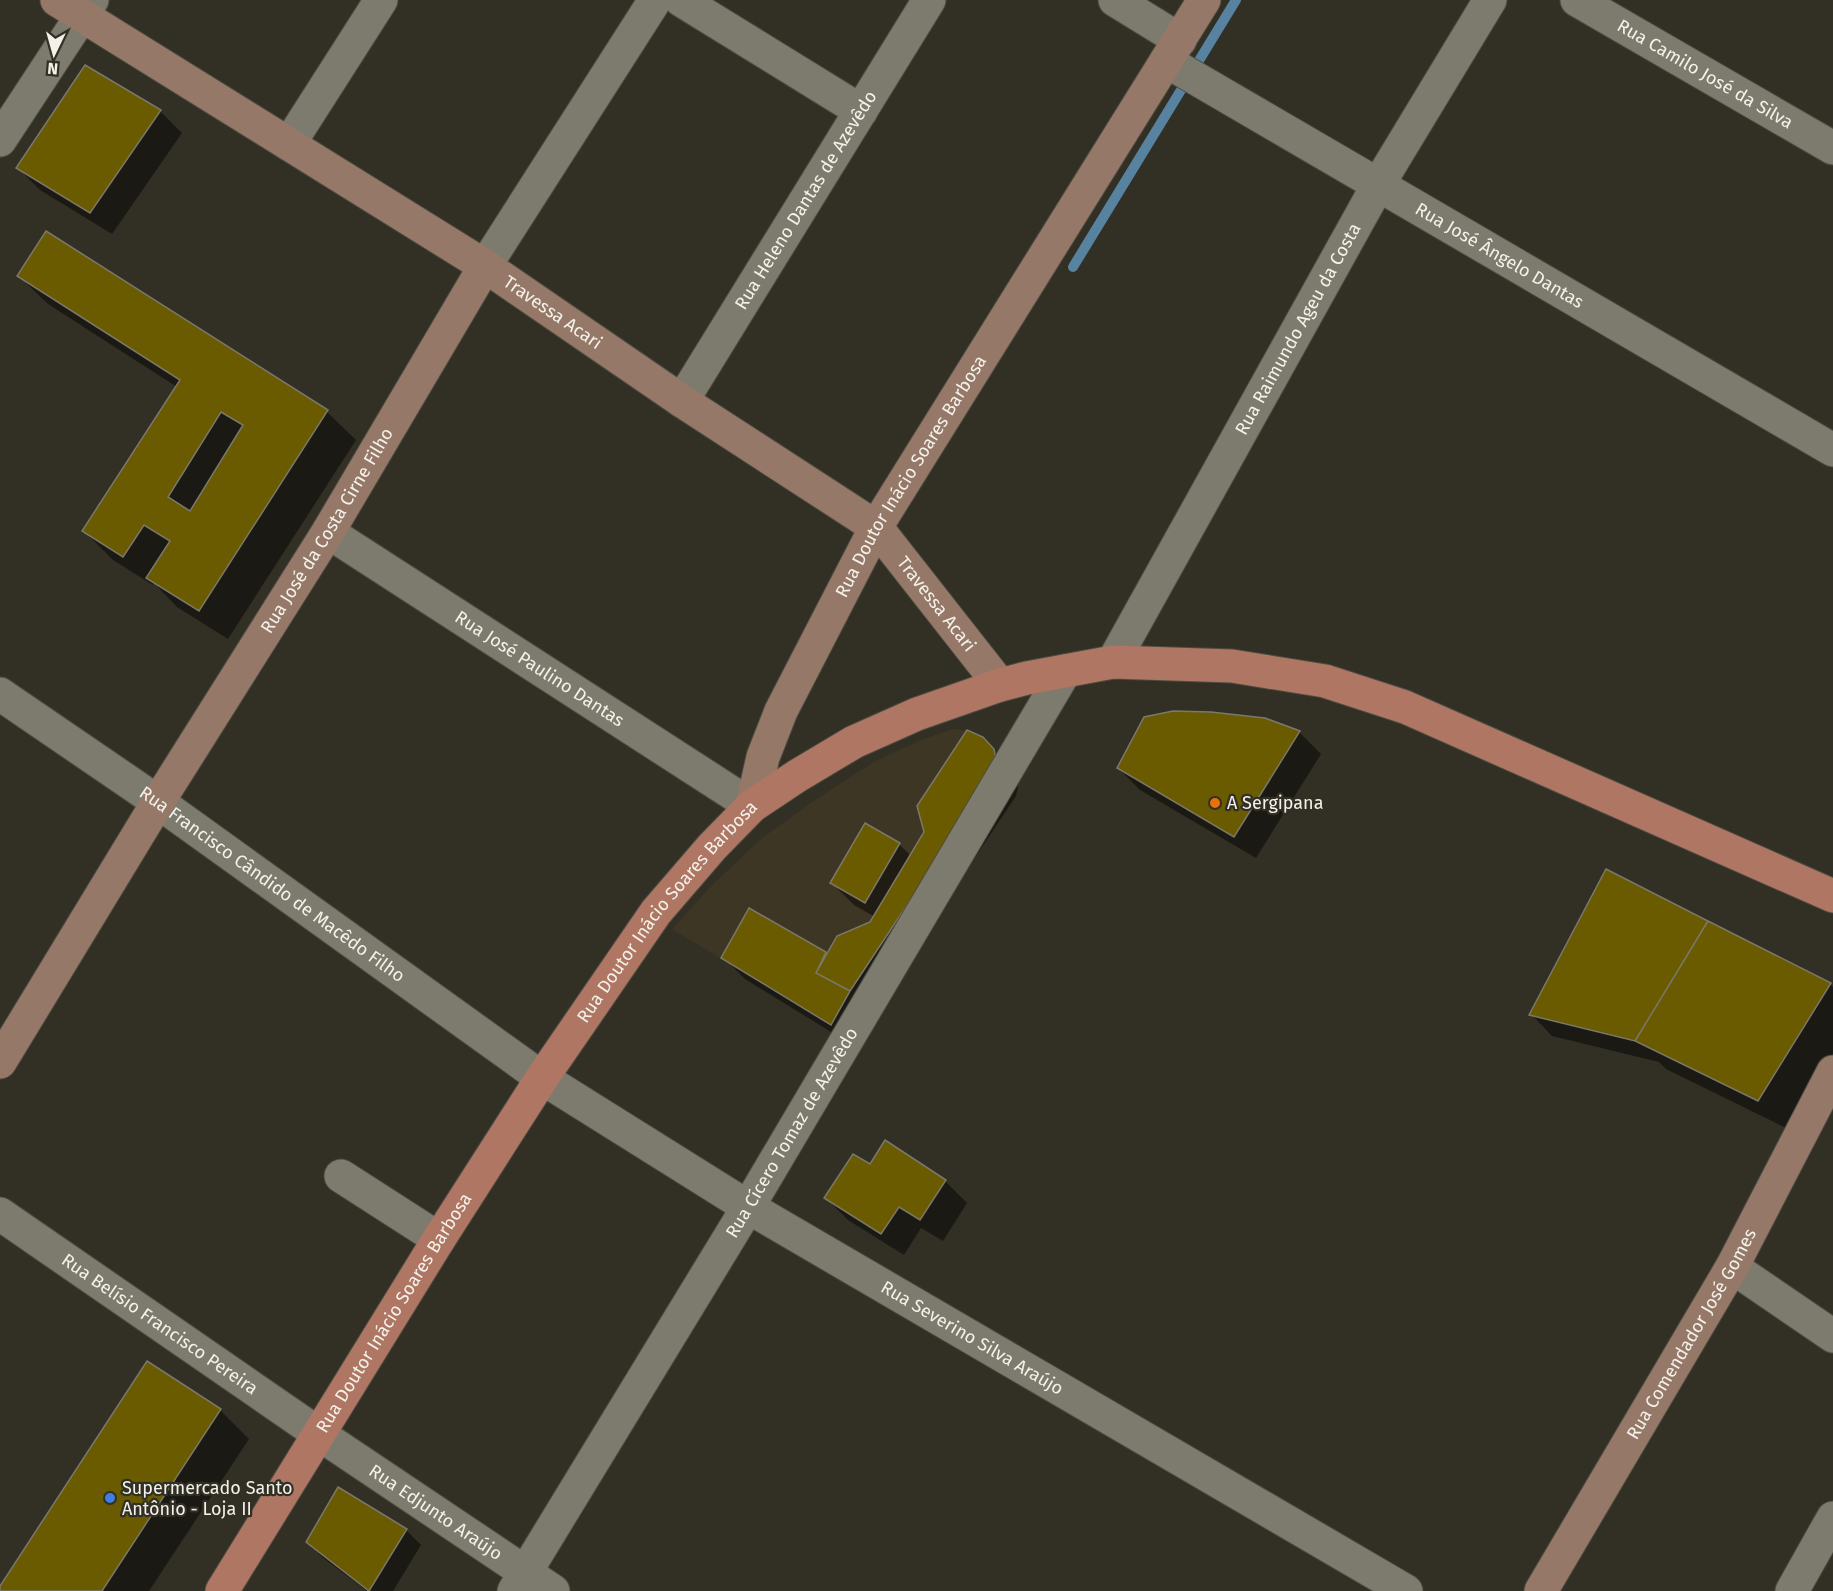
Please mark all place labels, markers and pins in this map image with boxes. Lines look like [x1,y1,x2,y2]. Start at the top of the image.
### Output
place label: A Sergipana [1227,792,1323,814]
marker: A Sergipana [1208,796,1222,810]
place label: Supermercado Santo Antônio - Loja II [122,1477,293,1520]
marker: Supermercado Santo Antônio - Loja II [103,1491,117,1505]

